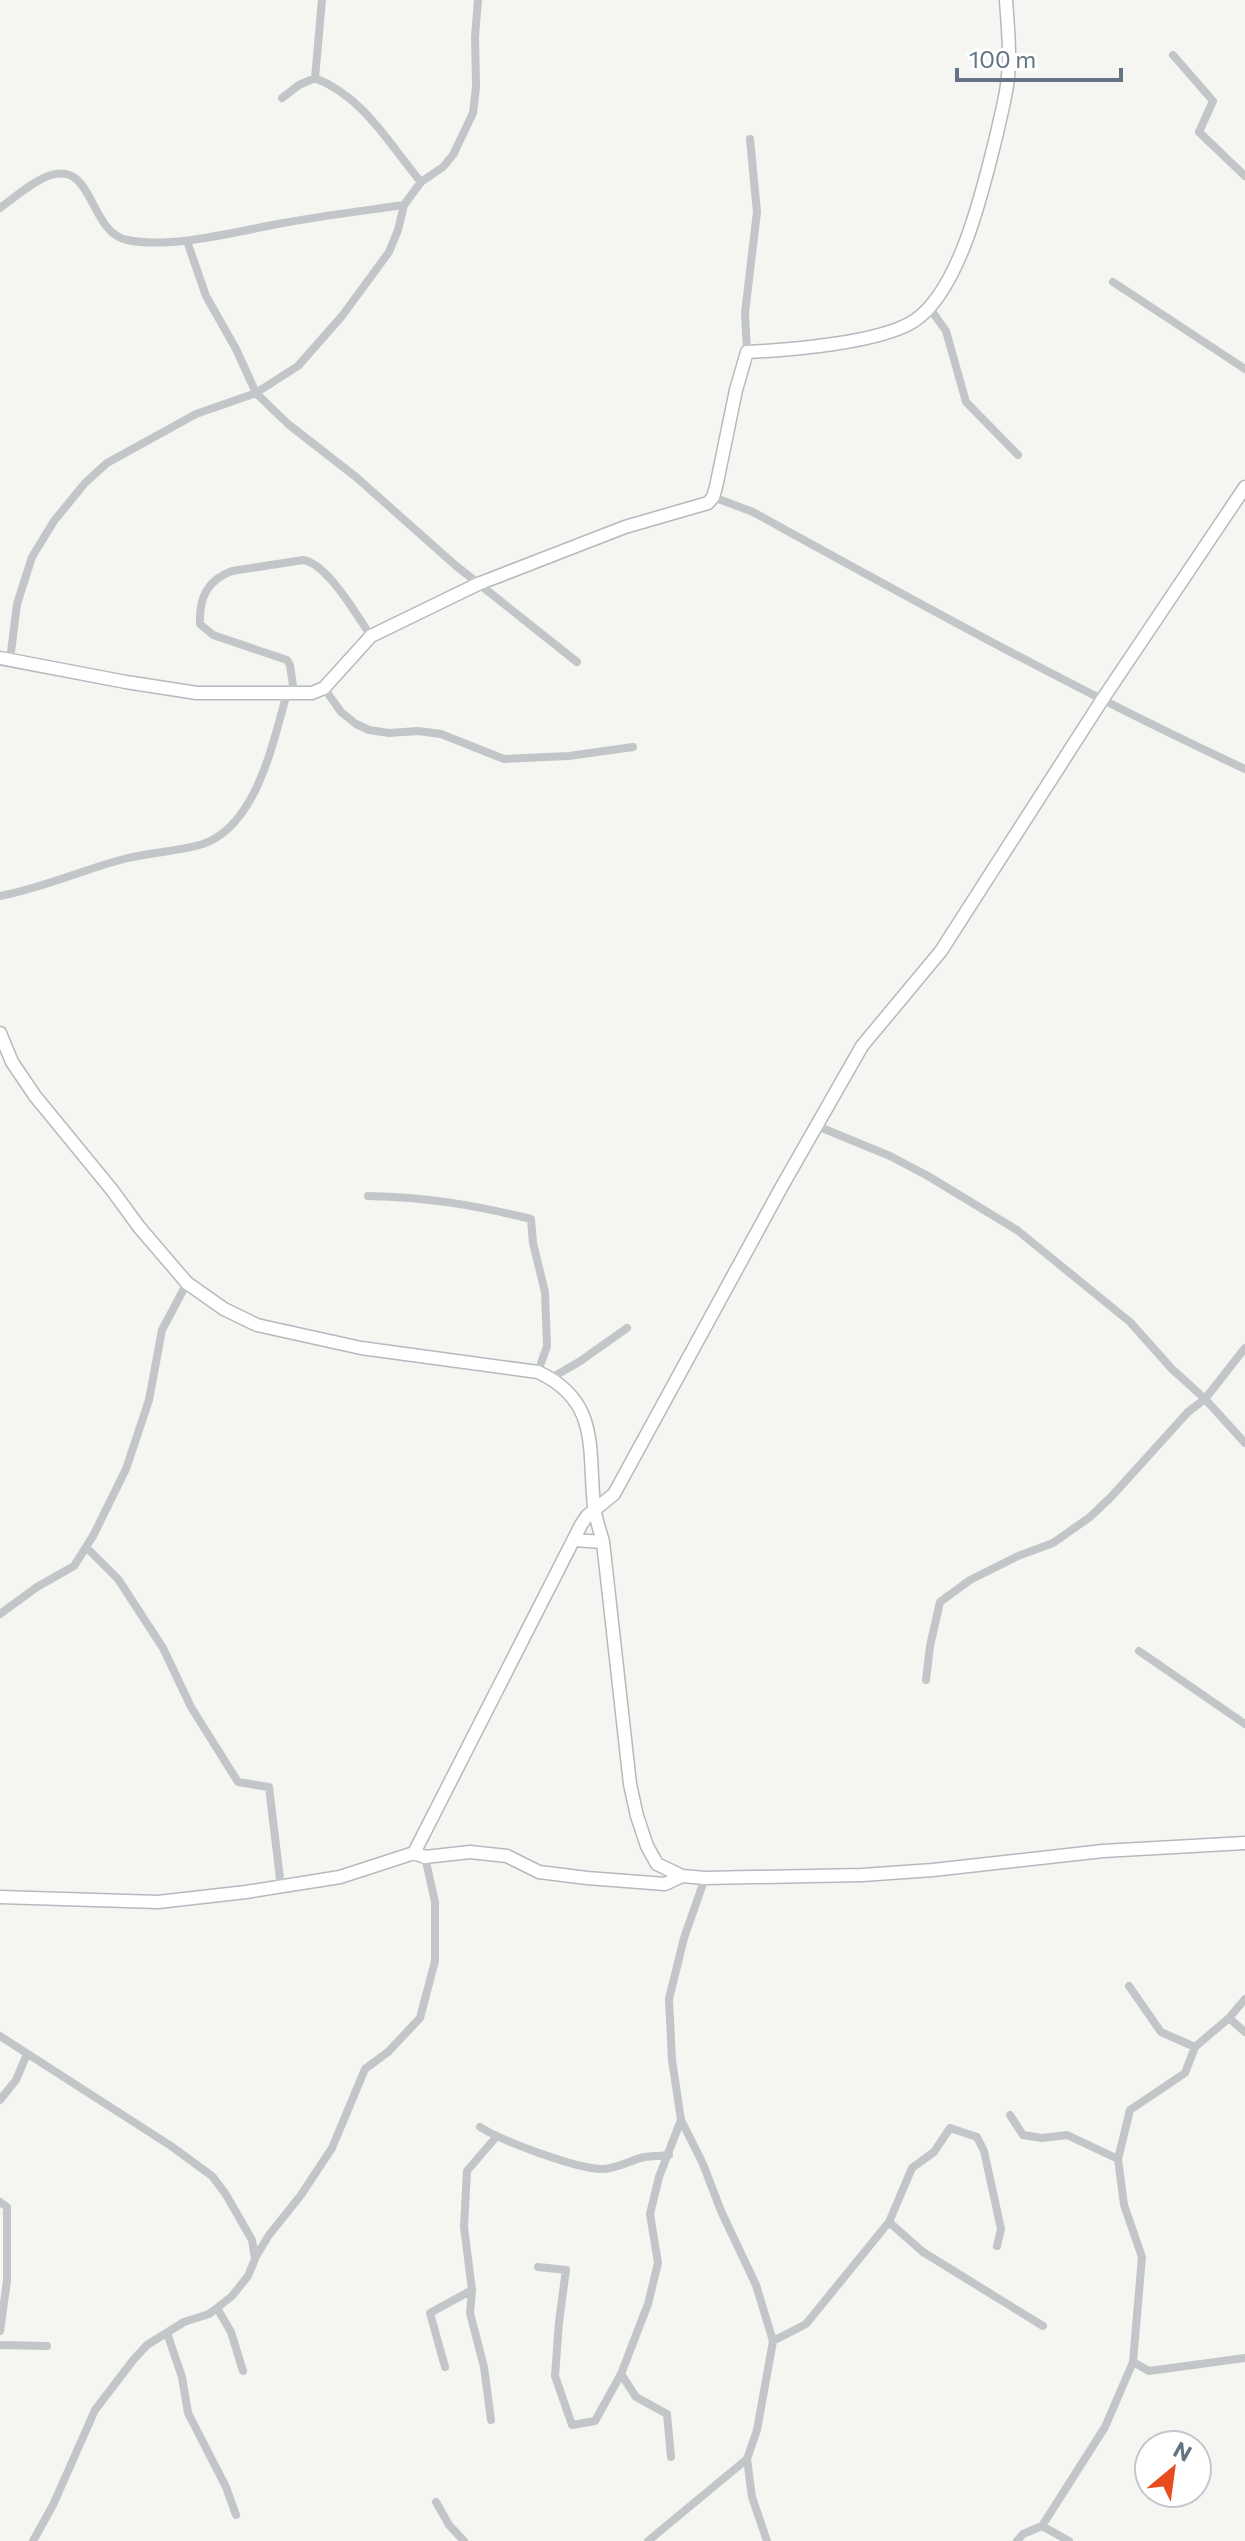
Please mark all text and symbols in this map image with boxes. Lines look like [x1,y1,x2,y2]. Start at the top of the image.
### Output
scale bar [957,32,1121,82]
text: 100 m [969,44,1036,73]
north arrow [1133,2429,1213,2509]
text: N [1169,2435,1197,2467]

